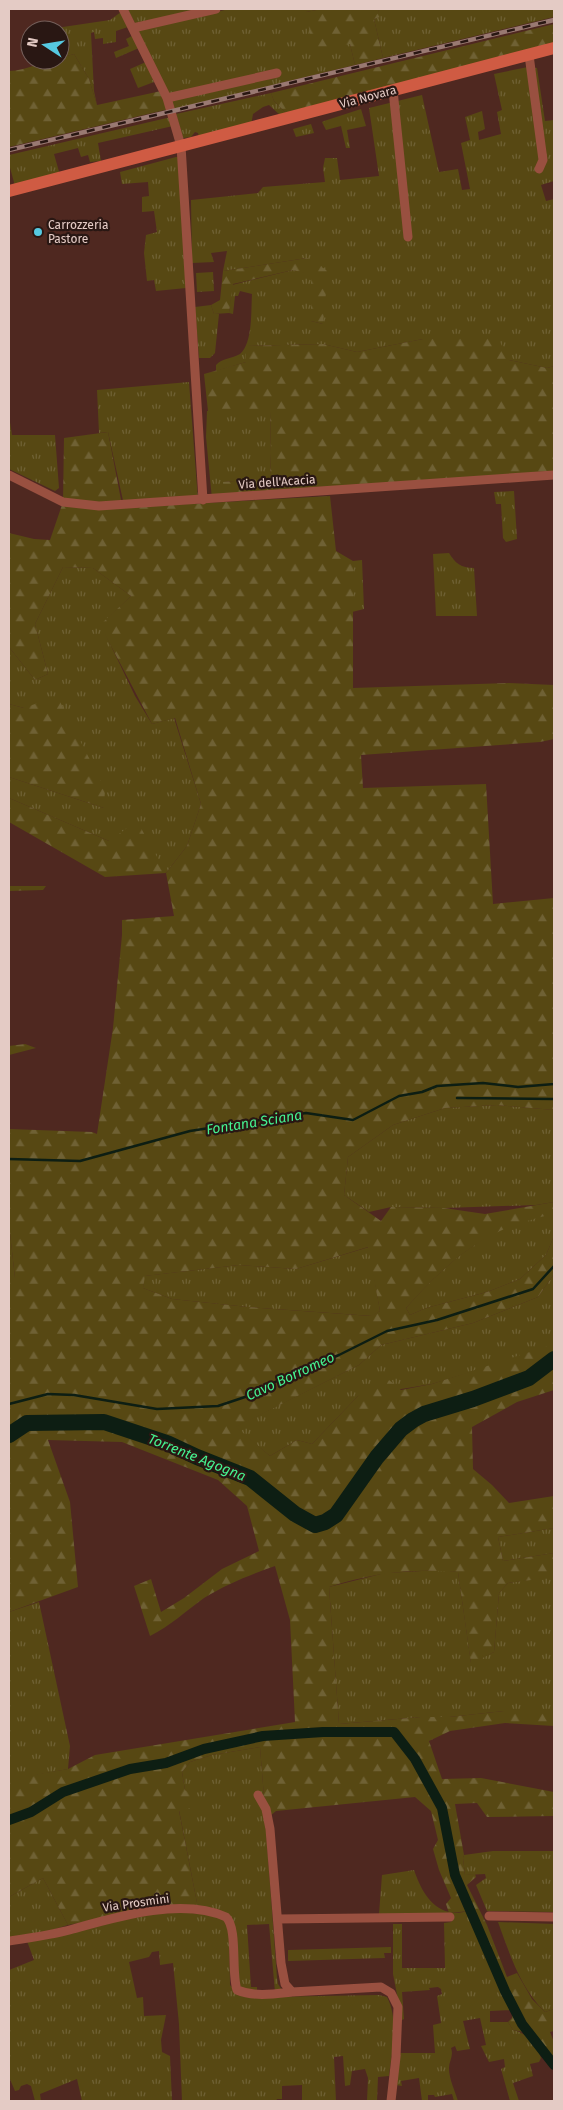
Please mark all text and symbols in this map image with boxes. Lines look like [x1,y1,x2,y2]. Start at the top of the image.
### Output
north arrow [20,20,70,70]
text: N [23,36,42,49]
street label: Via Novara [338,83,398,111]
place label: Carrozzeria Pastore [48,218,108,246]
marker: Carrozzeria Pastore [32,226,44,238]
street label: Via dell'Acacia [238,472,316,492]
water label: Fontana Sciana [205,1107,303,1138]
water label: Cavo Borromeo [243,1348,337,1404]
water label: Torrente Agogna [145,1430,248,1485]
street label: Via Prosmini [102,1891,170,1915]

